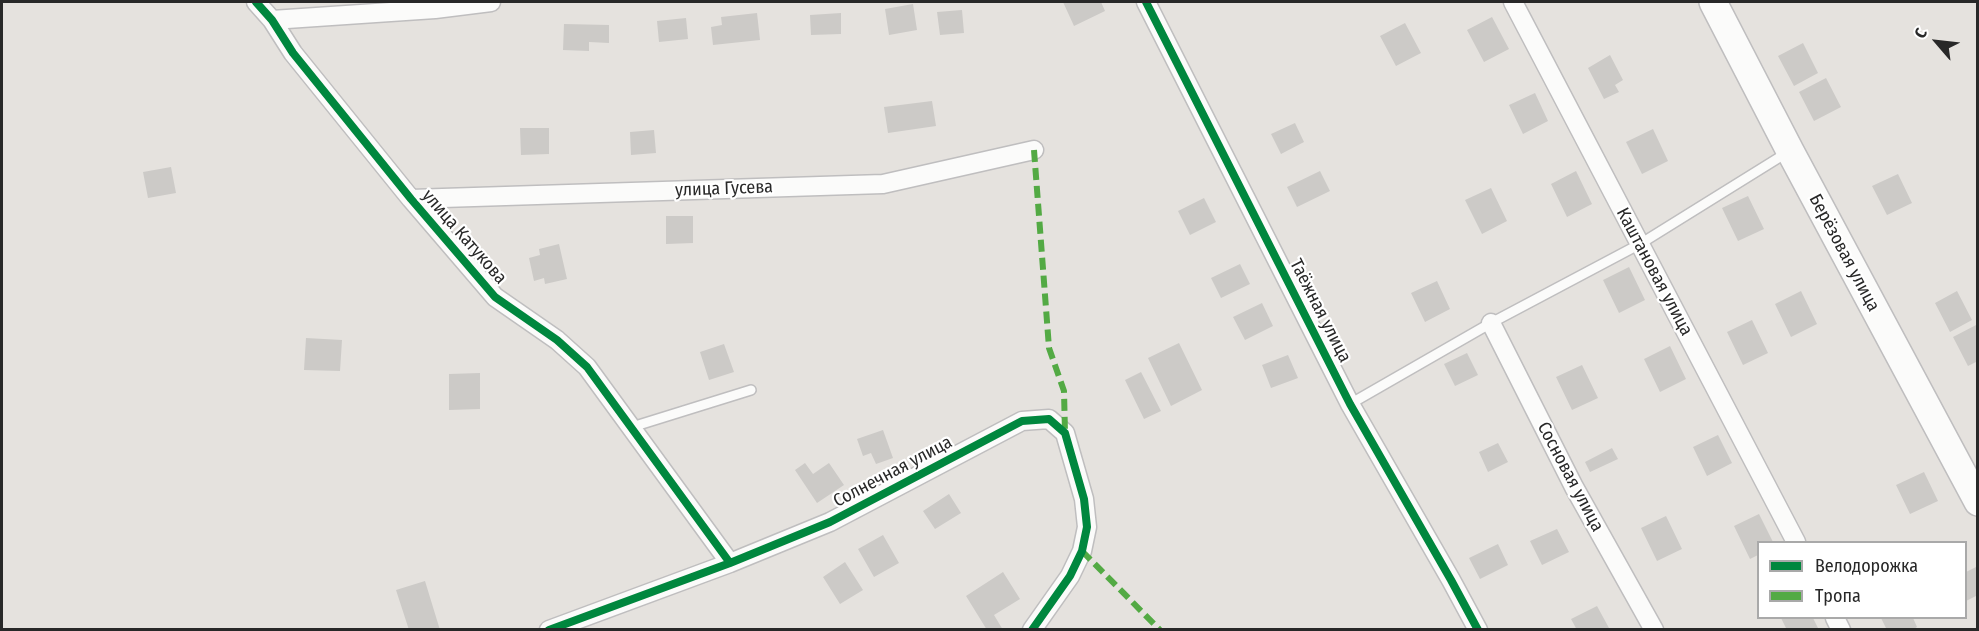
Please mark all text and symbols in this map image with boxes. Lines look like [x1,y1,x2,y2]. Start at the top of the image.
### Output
north arrow [1907,12,1967,72]
text: С [1910,25,1931,41]
street label: улица Гусева [675,176,773,202]
street label: улица Катукова [417,185,511,289]
street label: Берёзовая улица [1804,191,1884,315]
street label: Каштановая улица [1611,204,1697,340]
street label: Таёжная улица [1285,256,1355,366]
street label: Сосновая улица [1532,419,1608,535]
street label: Солнечная улица [830,432,956,512]
legend [1757,541,1967,619]
text: Велодорожка [1815,555,1918,577]
text: Тропа [1815,585,1861,607]

